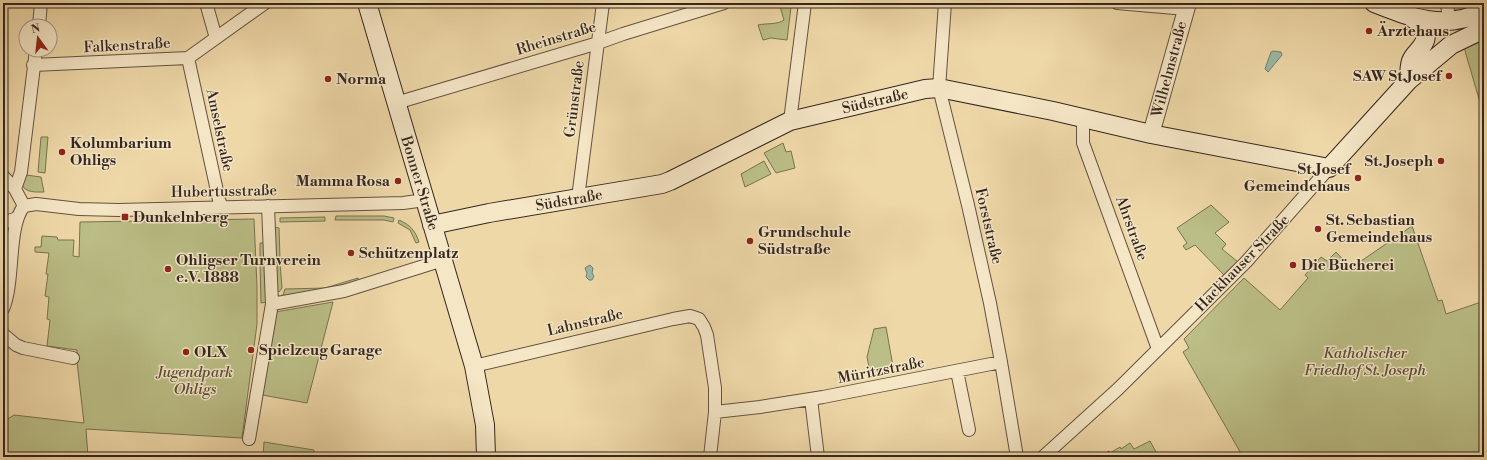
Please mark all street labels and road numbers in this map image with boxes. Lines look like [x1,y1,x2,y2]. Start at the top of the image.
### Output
street label: Rheinstraße [514,17,599,60]
street label: Wilhelmstraße [1147,19,1191,120]
street label: Falkenstraße [83,34,171,57]
street label: Grünstraße [560,59,589,139]
street label: Südstraße [840,85,910,118]
street label: Amselstraße [201,86,238,173]
street label: Bonner Straße [396,133,443,233]
street label: Hubertusstraße [171,181,277,202]
street label: Südstraße [534,185,604,216]
street label: Forststraße [971,186,1007,266]
street label: Ahrstraße [1111,192,1152,263]
street label: Hackhauser Straße [1191,211,1294,316]
street label: Lahnstraße [545,305,625,340]
street label: Müritzstraße [836,353,926,388]

